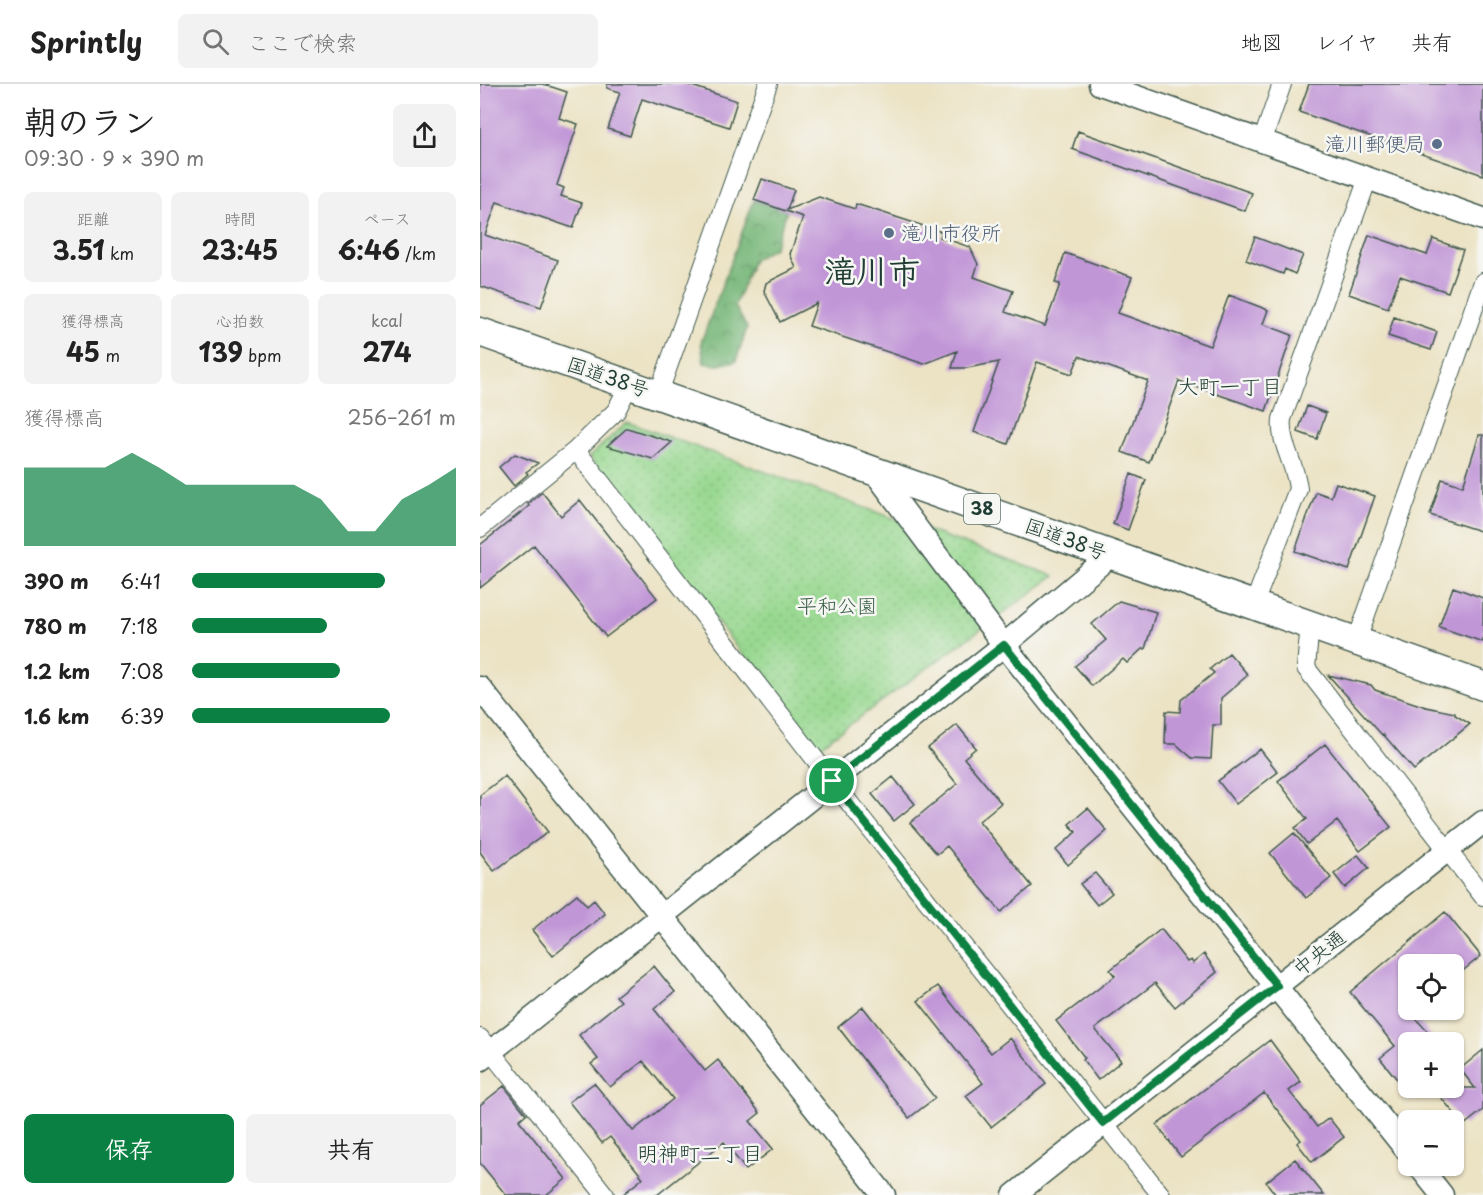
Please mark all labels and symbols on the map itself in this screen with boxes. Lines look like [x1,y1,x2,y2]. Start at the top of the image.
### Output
place label: 滝川郵便局 [1325,128,1425,158]
marker: 滝川郵便局 [1430,137,1444,151]
place label: 滝川市役所 [901,217,1001,247]
marker: 滝川市役所 [882,226,896,240]
district label: 滝川市 [824,246,920,294]
street label: 国道38号 [563,348,654,404]
district label: 大町一丁目 [1178,369,1283,401]
road number: 38 [964,494,1000,524]
street label: 国道38号 [1021,509,1112,567]
park label: 平和公園 [797,590,877,620]
pin [806,755,857,806]
street label: 中央通 [1286,922,1351,983]
district label: 明神町二丁目 [637,1136,763,1168]

